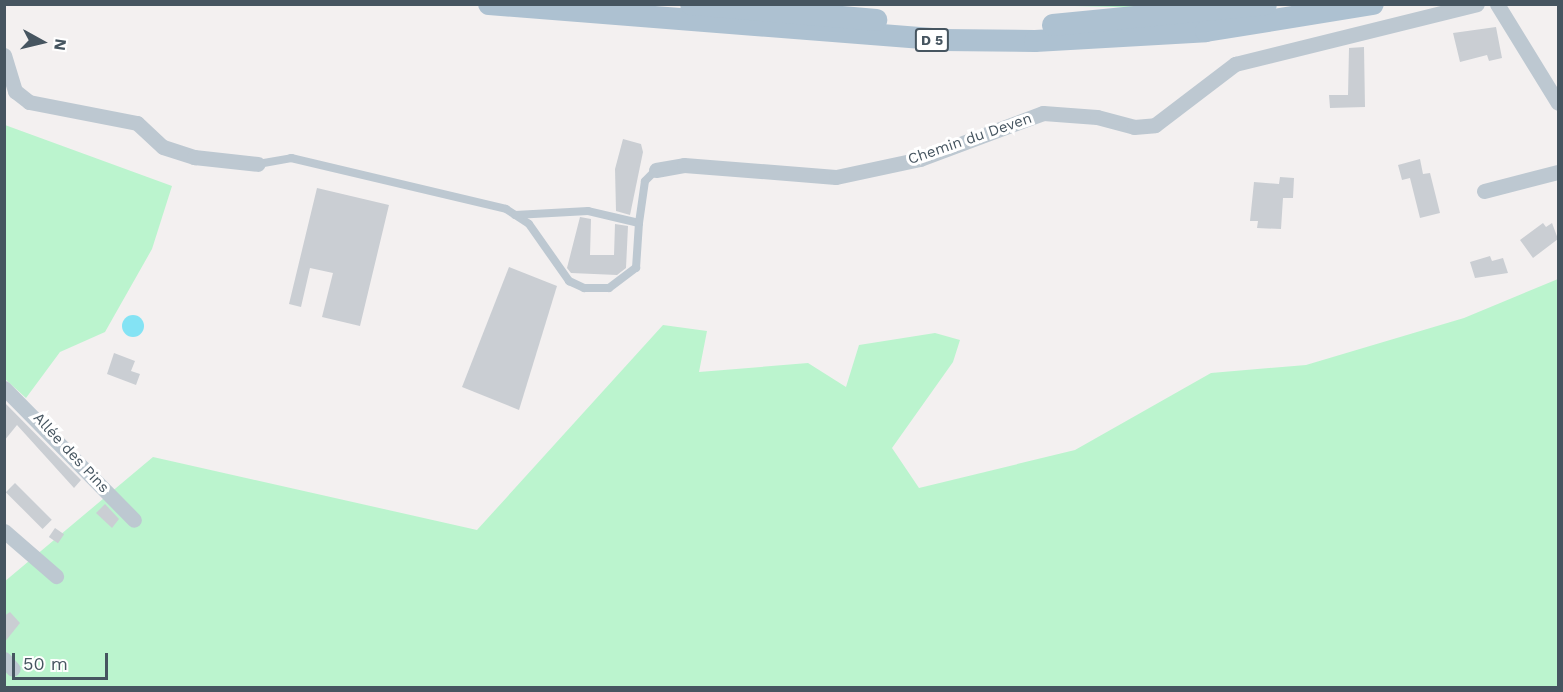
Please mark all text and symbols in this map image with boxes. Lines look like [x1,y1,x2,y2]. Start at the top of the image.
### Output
north arrow [12,12,72,72]
road number: D 5 [914,29,950,51]
text: N [50,37,71,52]
street label: Chemin du Deven [906,109,1034,169]
street label: Allée des Pins [29,409,113,497]
scale bar [15,641,111,679]
text: 50 m [23,653,68,674]

